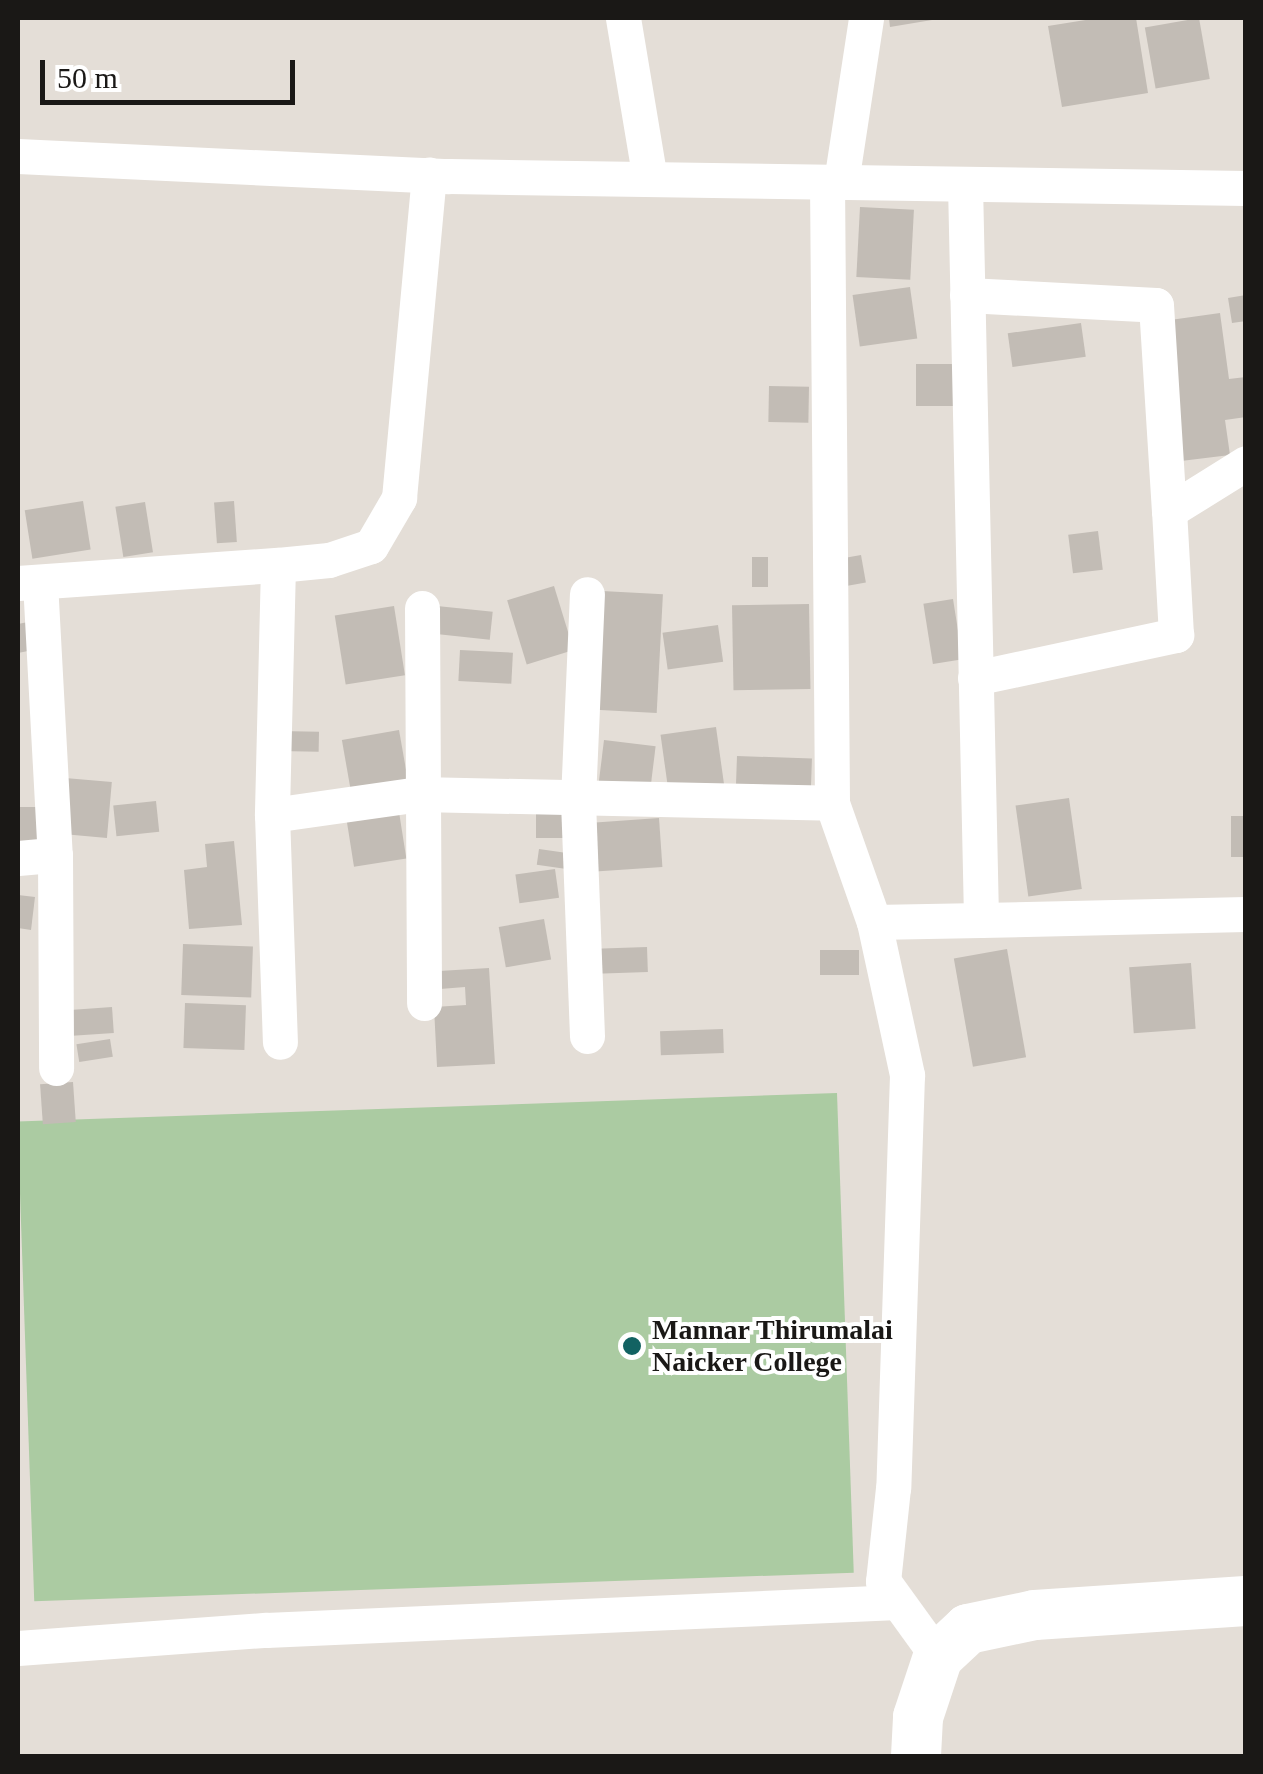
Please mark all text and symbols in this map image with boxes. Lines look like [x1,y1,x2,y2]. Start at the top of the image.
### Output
scale bar [45,40,300,102]
text: 50 m [57,61,118,94]
place label: Mannar Thirumalai Naicker College [652,1313,894,1379]
marker: Mannar Thirumalai Naicker College [621,1335,643,1357]

